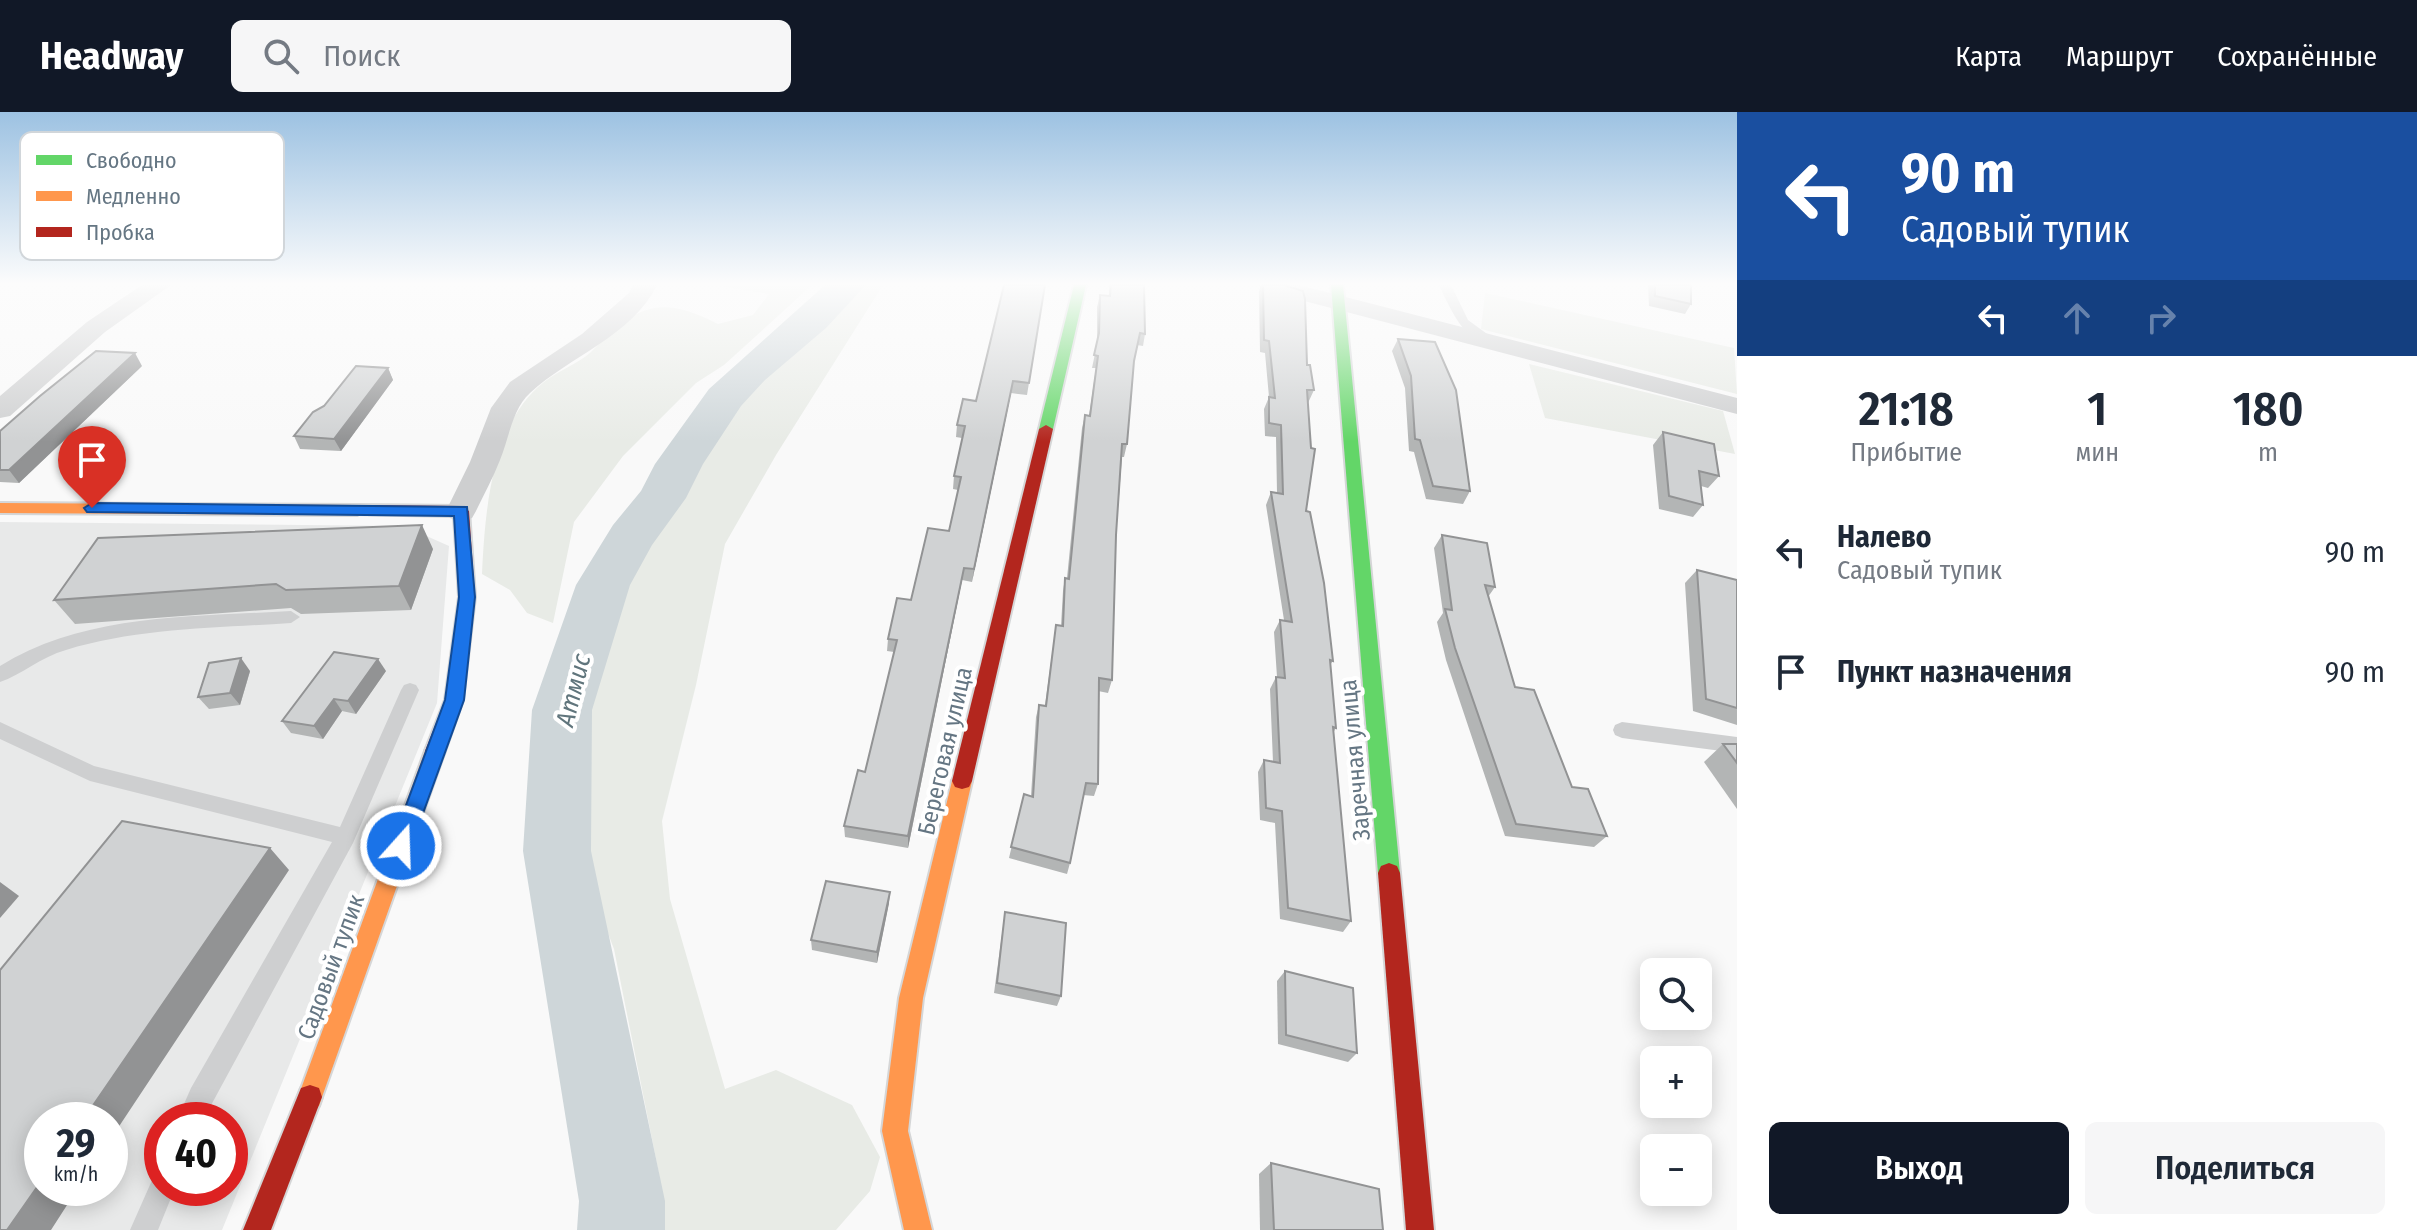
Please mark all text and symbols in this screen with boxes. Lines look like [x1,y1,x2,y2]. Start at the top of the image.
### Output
search box [231,20,791,92]
text: Headway [40,33,183,79]
icon: search [259,34,303,78]
text: Поиск [323,38,400,74]
text: Карта [1955,40,2022,73]
text: Маршрут [2066,40,2173,73]
text: Сохранённые [2217,40,2377,73]
legend [20,132,284,260]
text: 90 m [1901,140,2015,207]
icon: left [1769,144,1873,248]
text: Свободно [86,147,177,174]
text: Медленно [86,183,181,210]
text: Садовый тупик [1901,208,2129,252]
text: Пробка [86,219,155,246]
icon: left [1971,296,2015,340]
icon: ahead [2055,296,2099,340]
icon: right [2139,296,2183,340]
text: 21:18 [1859,380,1954,438]
text: 1 [2087,380,2107,438]
text: 180 [2233,380,2304,438]
pin [58,426,126,508]
text: Прибытие [1850,437,1962,468]
text: мин [2076,437,2119,468]
text: m [2258,437,2278,468]
icon: arrive [70,438,114,482]
text: Налево [1837,519,1932,555]
icon: left [1769,530,1813,574]
text: 90 m [2325,534,2385,570]
text: Садовый тупик [1837,555,2002,586]
water label: Атмис [549,650,598,731]
icon: arrive [1769,650,1813,694]
text: Пункт назначения [1837,654,2072,690]
text: 90 m [2325,654,2385,690]
street label: Береговая улица [912,664,978,838]
street label: Заречная улица [1334,678,1376,842]
position arrow [359,804,443,888]
street label: Садовый тупик [292,890,370,1043]
map controls [1640,958,1712,1206]
button: search [1640,958,1712,1030]
button: + [1640,1046,1712,1118]
speed limit sign: 40 [144,1102,248,1206]
text: 29 [56,1120,95,1168]
button: Выход [1769,1122,2069,1214]
button: Поделиться [2085,1122,2385,1214]
button: − [1640,1134,1712,1206]
text: km/h [54,1162,98,1186]

